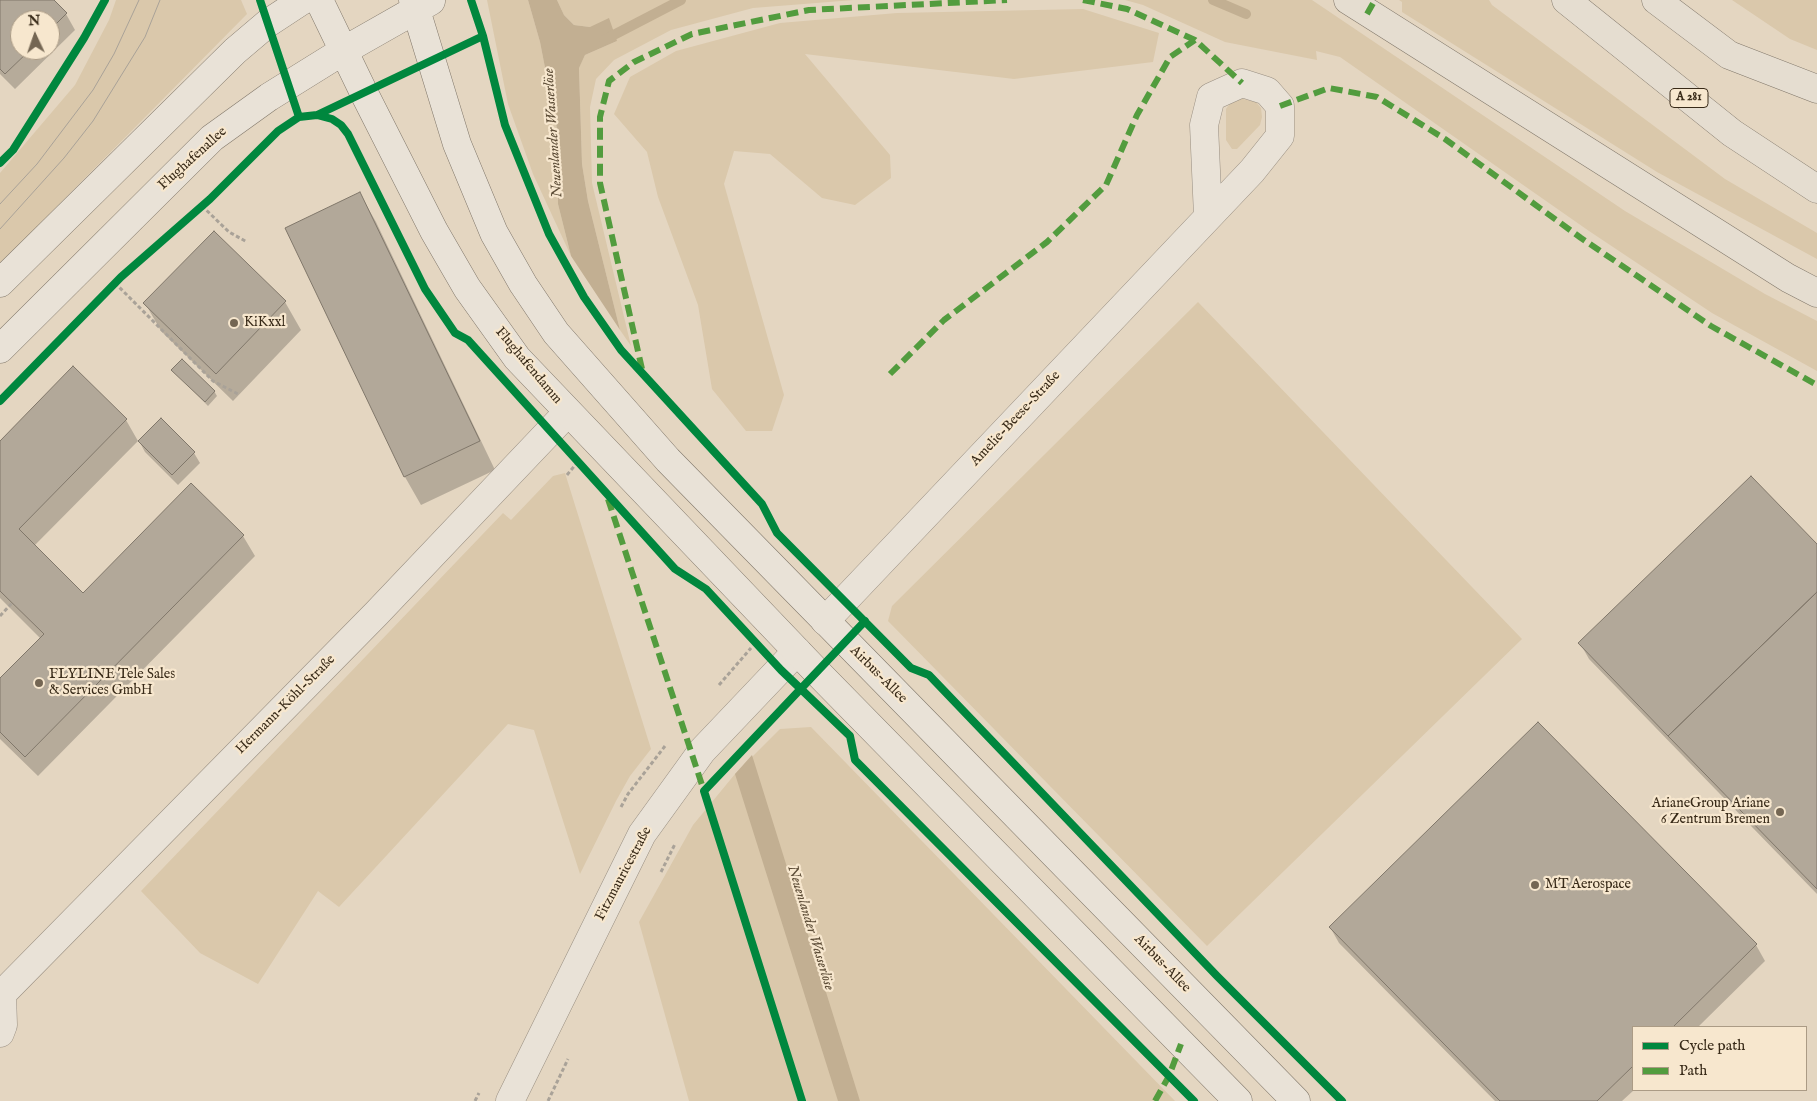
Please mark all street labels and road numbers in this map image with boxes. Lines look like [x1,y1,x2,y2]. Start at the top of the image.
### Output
road number: A 281 [1670,89,1708,108]
street label: Flughafenallee [155,124,231,194]
street label: Flughafendamm [491,324,565,408]
street label: Amelie-Beese-Straße [968,368,1064,470]
street label: Airbus-Allee [846,643,910,707]
street label: Hermann-Köhl-Straße [233,652,339,758]
street label: Fitzmauricestraße [592,824,656,924]
street label: Airbus-Allee [1130,931,1194,997]

